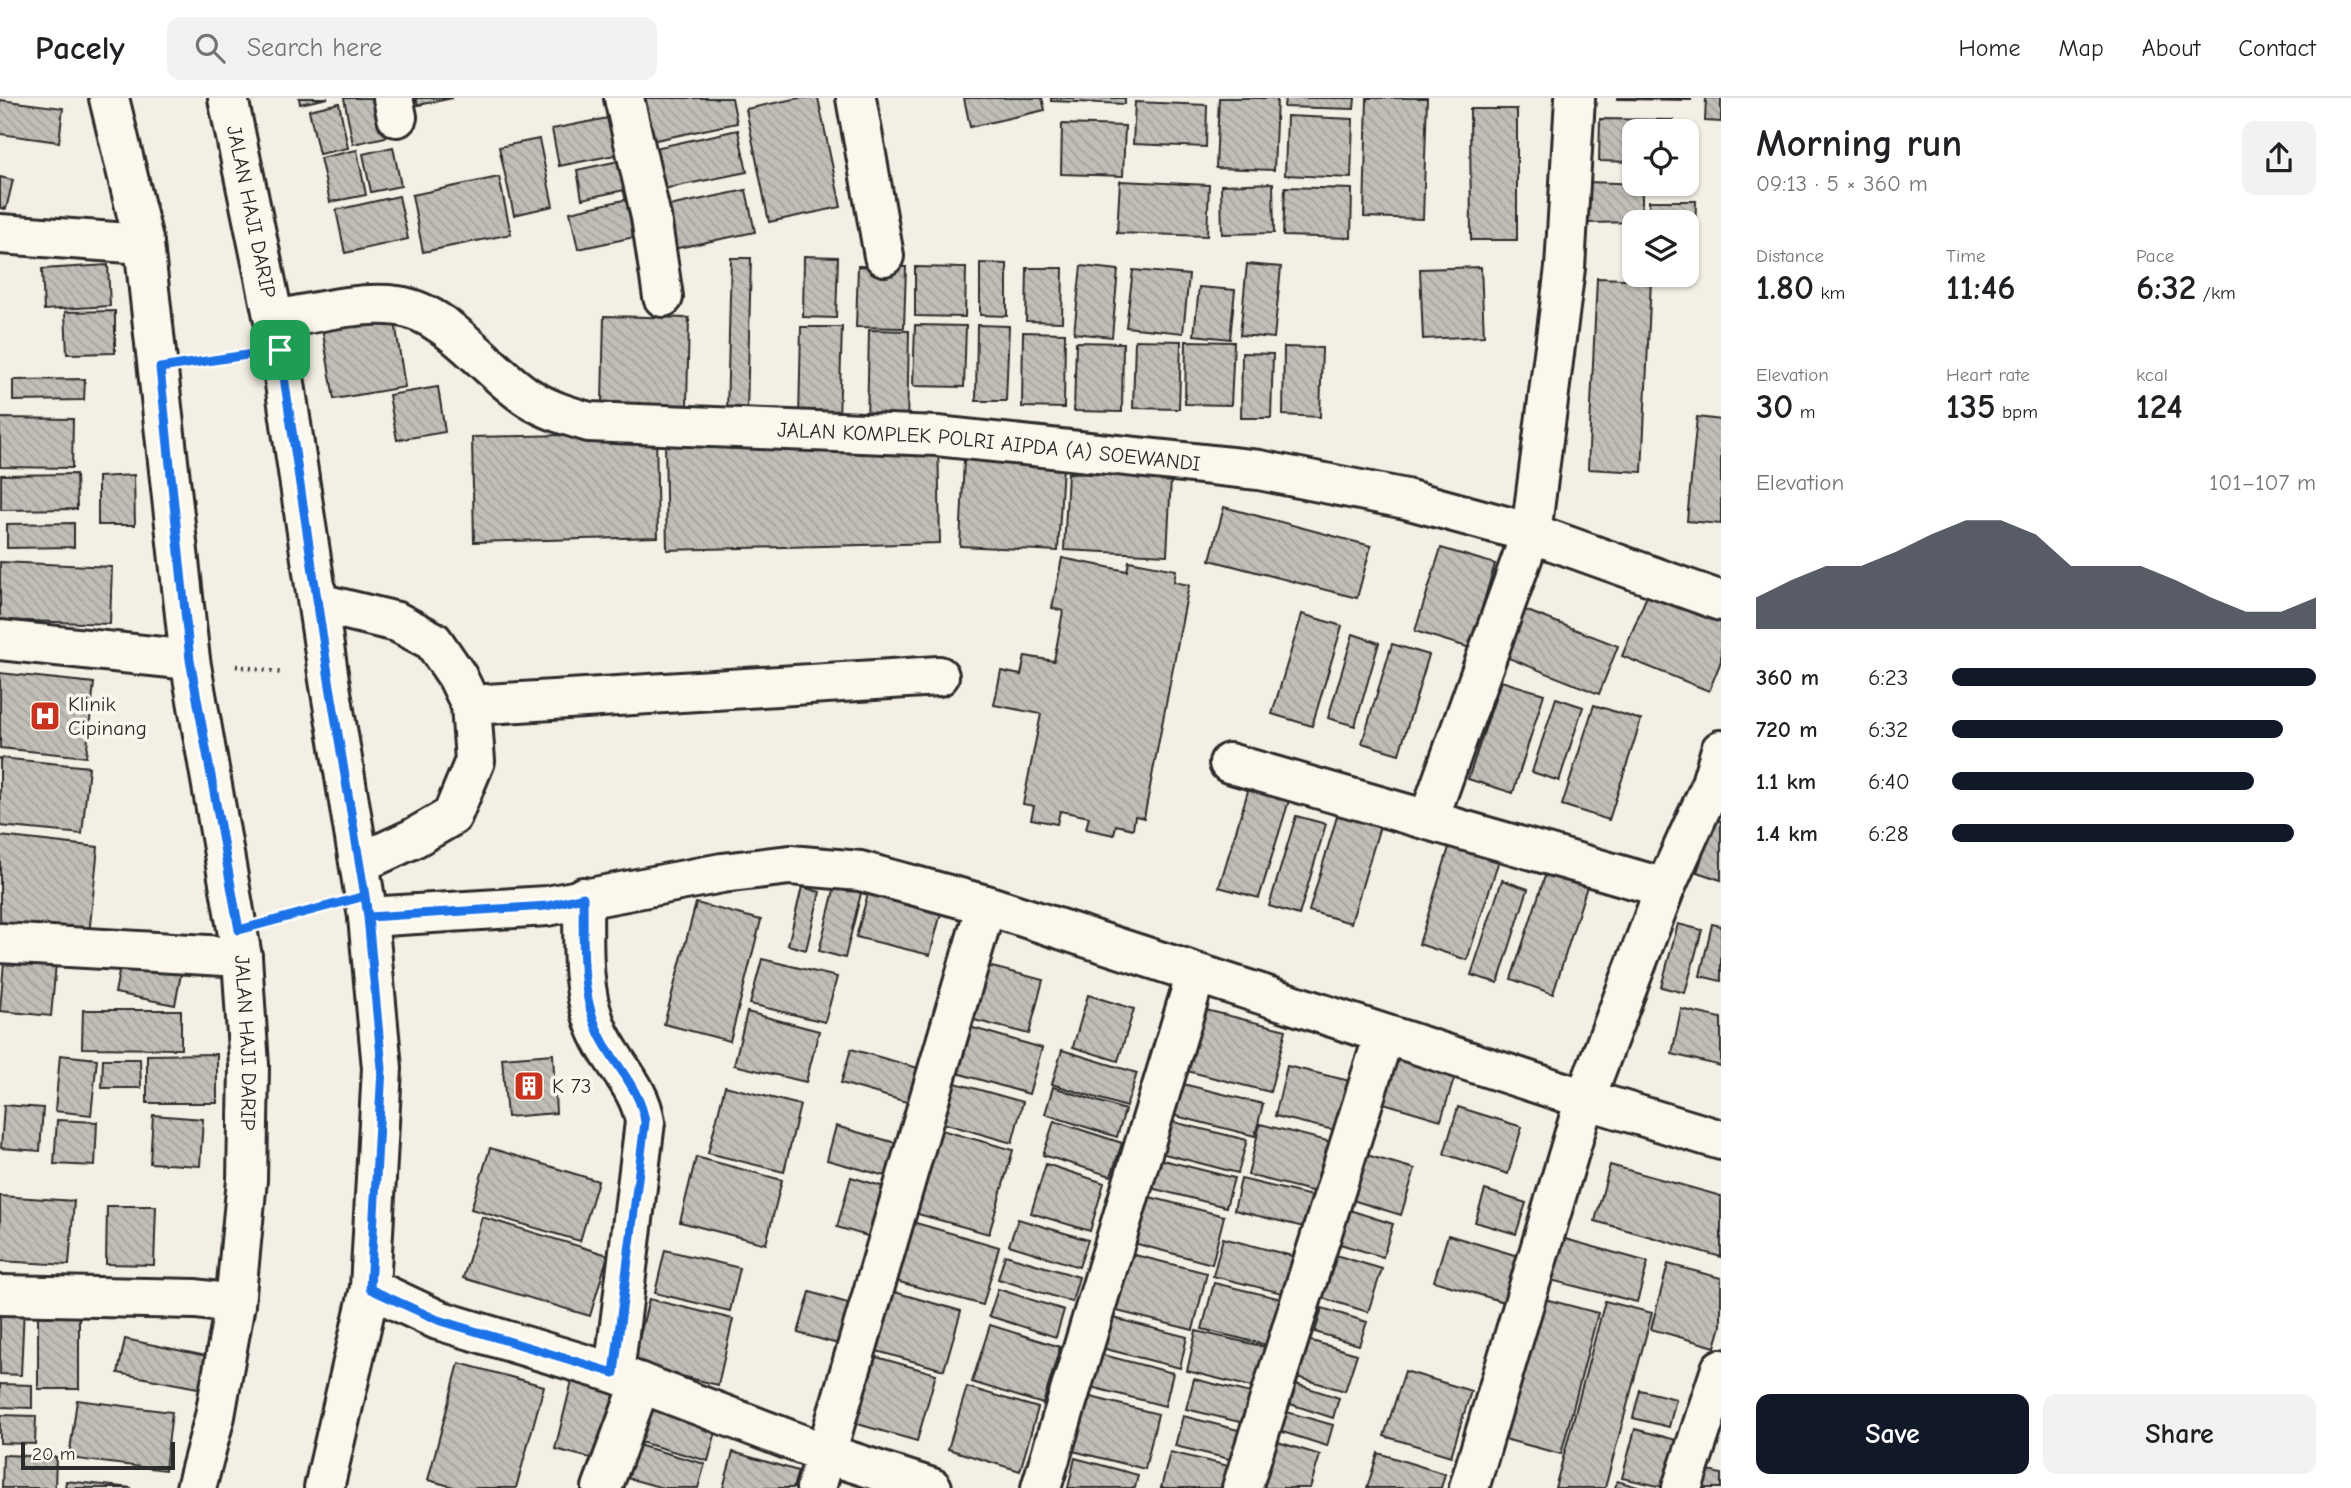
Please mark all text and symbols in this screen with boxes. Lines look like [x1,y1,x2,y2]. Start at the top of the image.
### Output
search box [167,17,657,80]
text: Pacely [35,29,125,67]
icon: search [191,29,229,67]
text: Search here [247,33,382,63]
text: Home [1959,34,2020,62]
text: Map [2058,34,2104,62]
text: About [2142,34,2200,62]
text: Contact [2238,34,2316,62]
map controls [1622,119,1699,287]
button: locate [1622,119,1699,196]
button: share [2242,121,2316,195]
text: Morning run [1756,122,1962,166]
street label: JALAN HAJI DARIP [222,123,281,300]
text: 09:13 · 5 × 360 m [1756,170,1928,197]
button: layers [1622,210,1699,287]
text: Distance [1756,245,1824,267]
text: Time [1946,245,1985,267]
text: Pace [2136,245,2174,267]
text: 1.80 [1756,267,1814,308]
text: 11:46 [1946,267,2015,308]
text: 6:32 [2136,267,2196,308]
text: km [1814,282,1845,304]
text: /km [2196,282,2236,304]
pin [250,320,310,380]
icon: arrive [261,331,299,369]
text: Elevation [1756,364,1829,386]
text: Heart rate [1946,364,2030,386]
text: kcal [2136,364,2168,386]
text: 30 [1756,386,1793,427]
text: 135 [1946,386,1996,427]
text: 124 [2136,386,2183,427]
text: m [1793,401,1815,423]
text: bpm [1996,401,2038,423]
street label: JALAN KOMPLEK POLRI AIPDA (A) SOEWANDI [777,418,1202,476]
text: Elevation [1756,469,1844,496]
text: 101–107 m [2209,469,2316,496]
text: 360 m [1756,664,1819,691]
text: 6:23 [1868,664,1908,691]
place label: Klinik Cipinang [68,692,147,740]
hospital icon: Klinik Cipinang [28,699,62,733]
text: 720 m [1756,716,1817,743]
text: 6:32 [1868,716,1908,743]
text: 1.1 km [1756,768,1816,795]
text: 6:40 [1868,768,1910,795]
text: 1.4 km [1756,820,1818,847]
text: 6:28 [1868,820,1909,847]
street label: JALAN HAJI DARIP [230,954,261,1131]
building icon: K 73 [512,1069,546,1103]
place label: K 73 [552,1074,591,1098]
button: Save [1756,1394,2029,1474]
button: Share [2043,1394,2316,1474]
scale bar [21,1439,175,1471]
text: 20 m [32,1443,76,1465]

